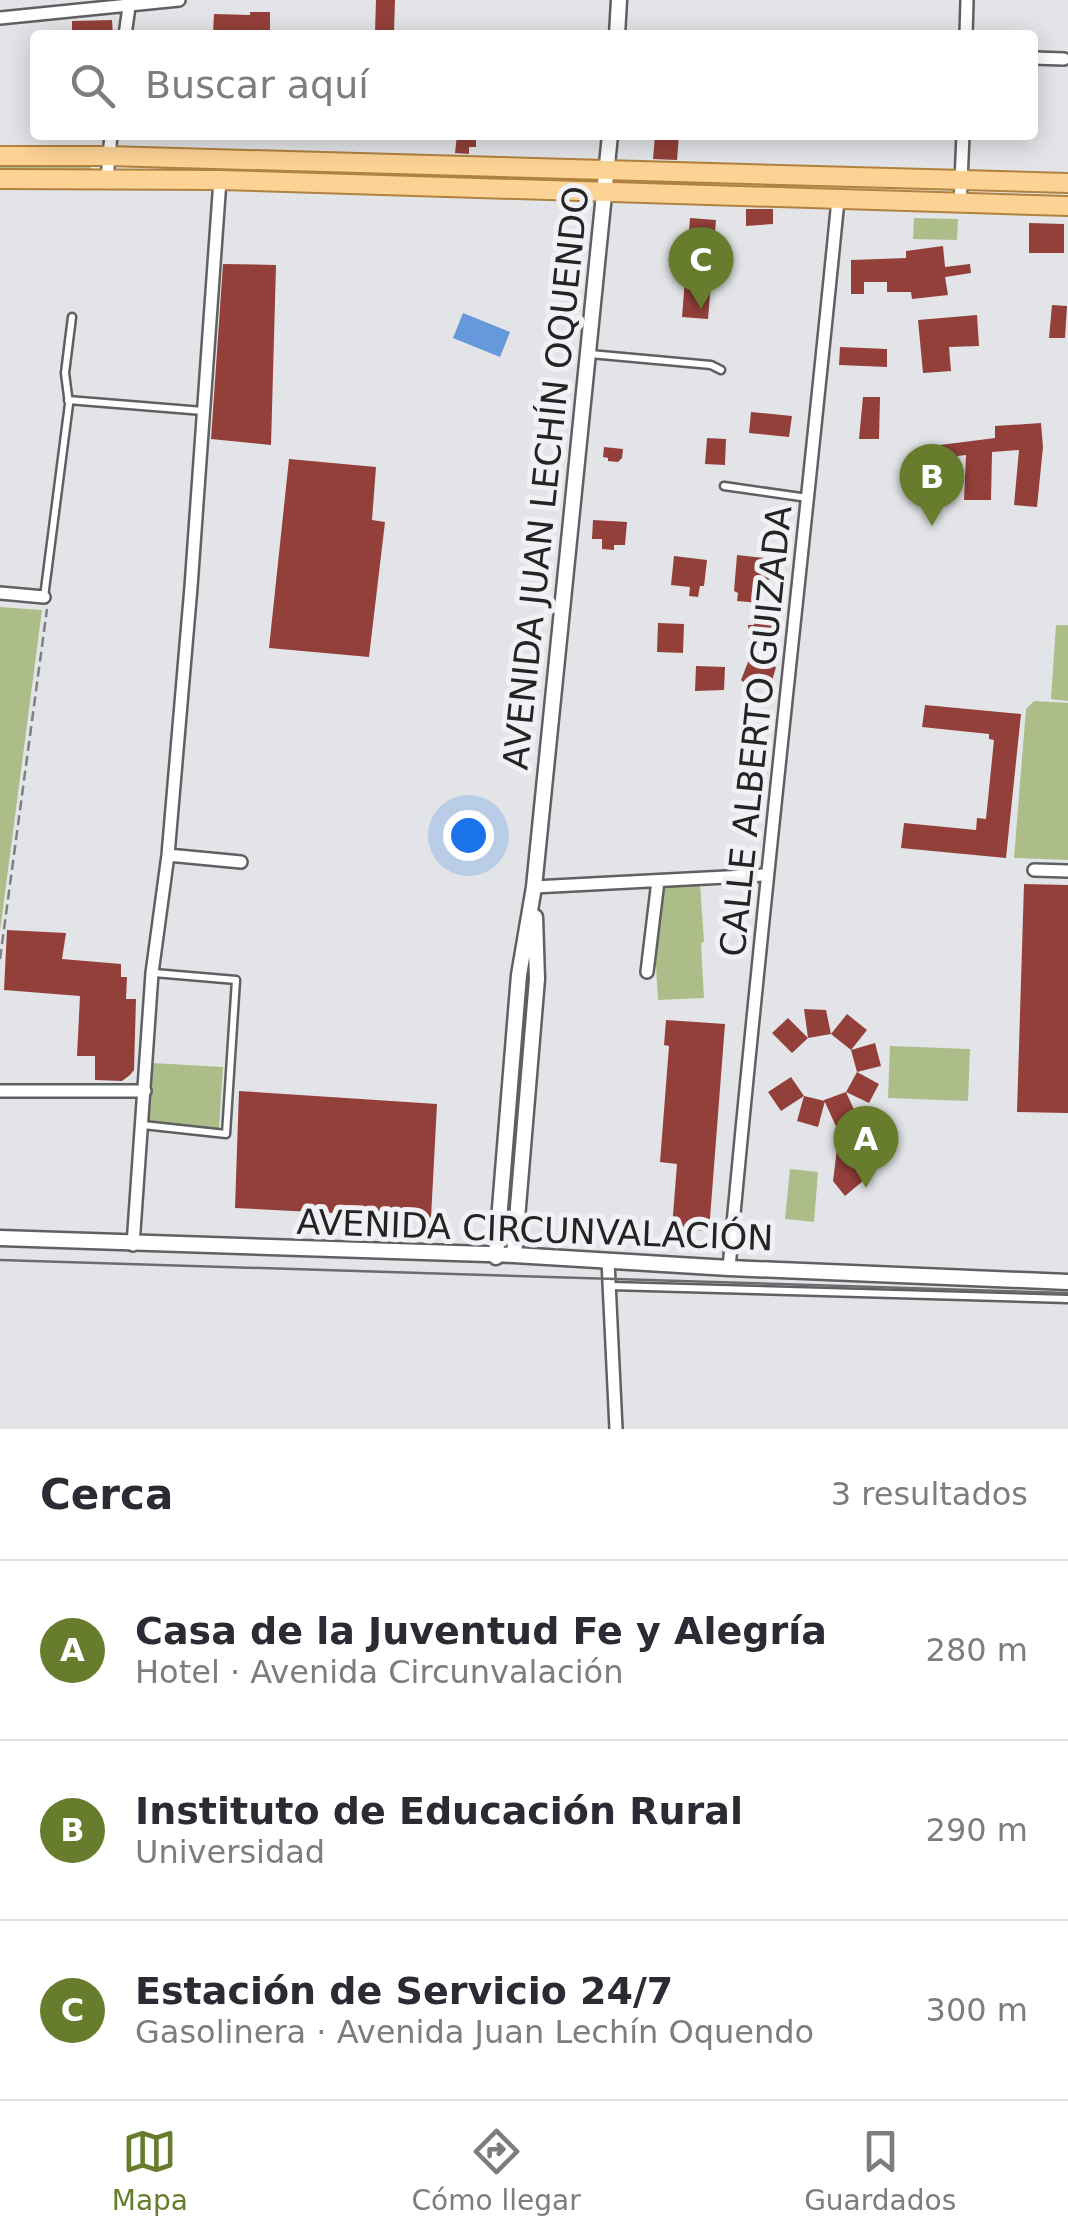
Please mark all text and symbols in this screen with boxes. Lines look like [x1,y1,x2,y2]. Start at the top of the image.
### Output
search box [30,30,1038,140]
icon: search [65,58,120,113]
text: Buscar aquí [145,63,369,107]
street label: AVENIDA JUAN LECHÍN OQUENDO [494,184,597,772]
pin: C [668,226,734,309]
pin: B [900,444,964,526]
street label: CALLE ALBERTO GUIZADA [712,503,800,958]
your location [443,810,494,861]
pin: A [834,1106,898,1188]
street label: AVENIDA CIRCUNVALACIÓN [296,1201,774,1258]
text: Cerca [40,1470,173,1519]
text: 3 resultados [831,1475,1028,1513]
text: Casa de la Juventud Fe y Alegría [135,1609,827,1653]
text: A [60,1631,85,1669]
text: 280 m [926,1631,1028,1669]
text: Hotel · Avenida Circunvalación [135,1653,623,1691]
text: Instituto de Educación Rural [135,1789,743,1833]
text: B [60,1811,85,1849]
text: 290 m [926,1811,1028,1849]
text: Universidad [135,1833,325,1871]
text: Estación de Servicio 24/7 [135,1969,673,2013]
text: C [61,1991,84,2029]
text: 300 m [926,1991,1028,2029]
text: Gasolinera · Avenida Juan Lechín Oquendo [135,2013,814,2051]
tab: Mapa [112,2124,188,2217]
tab: Cómo llegar [411,2124,581,2217]
tab: Guardados [804,2124,956,2217]

